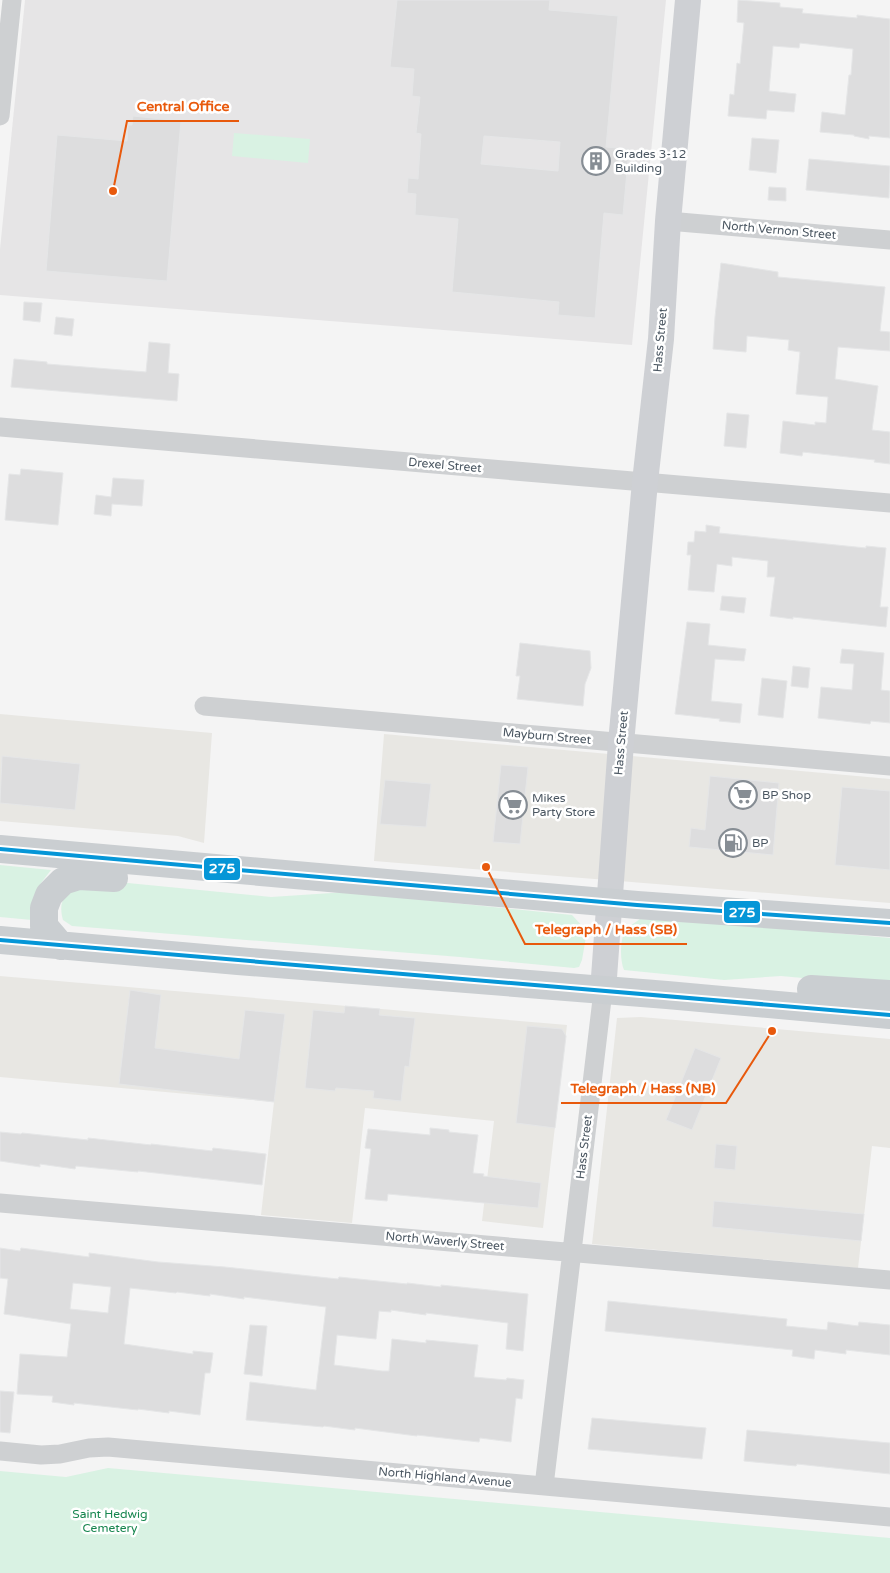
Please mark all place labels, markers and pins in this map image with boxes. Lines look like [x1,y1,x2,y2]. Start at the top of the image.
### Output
callout: Central Office [127,92,239,121]
building icon: Grades 3-12 Building [581,146,611,176]
place label: Grades 3-12 Building [615,147,686,175]
supermarket icon: BP Shop [728,780,758,810]
place label: BP Shop [762,788,811,802]
supermarket icon: Mikes Party Store [498,790,528,820]
place label: Mikes Party Store [532,791,596,819]
fuel station icon: BP [718,828,748,858]
place label: BP [752,836,768,850]
callout: Telegraph / Hass (SB) [525,915,687,944]
callout: Telegraph / Hass (NB) [561,1074,726,1103]

